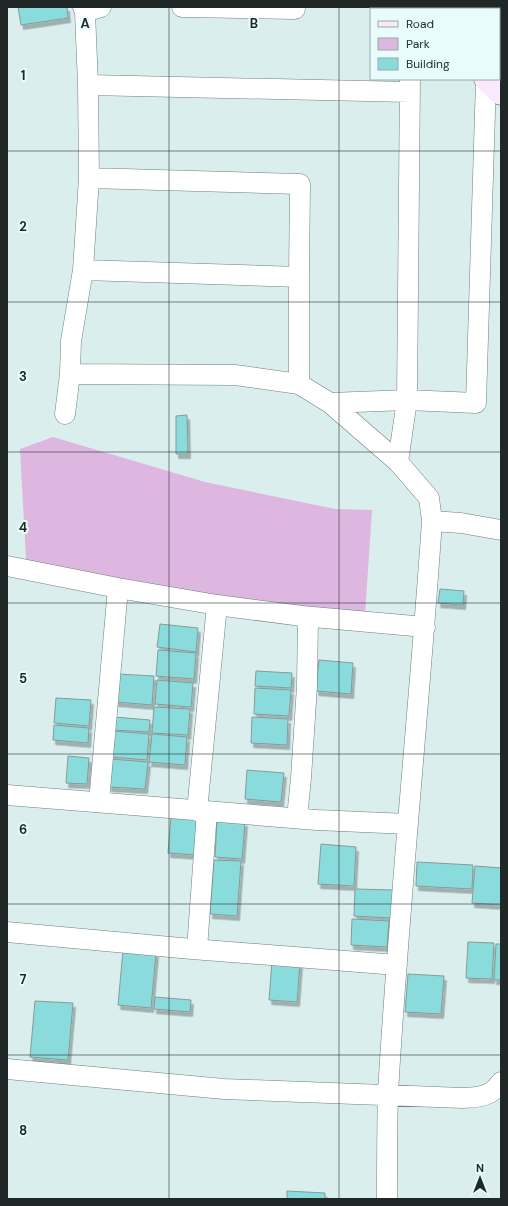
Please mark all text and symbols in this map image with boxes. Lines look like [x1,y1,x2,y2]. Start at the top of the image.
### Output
legend [370,8,500,80]
text: A [80,15,90,32]
text: B [250,15,258,32]
text: Road [406,16,434,32]
text: Park [406,36,430,52]
text: Building [406,56,450,72]
text: 1 [21,67,25,84]
text: 2 [19,218,27,235]
text: 3 [19,368,27,385]
text: 4 [19,519,27,536]
text: 5 [19,670,27,687]
text: 6 [19,821,27,838]
text: 7 [20,971,27,988]
text: 8 [19,1122,27,1139]
north arrow [460,1158,500,1198]
text: N [476,1161,484,1175]

